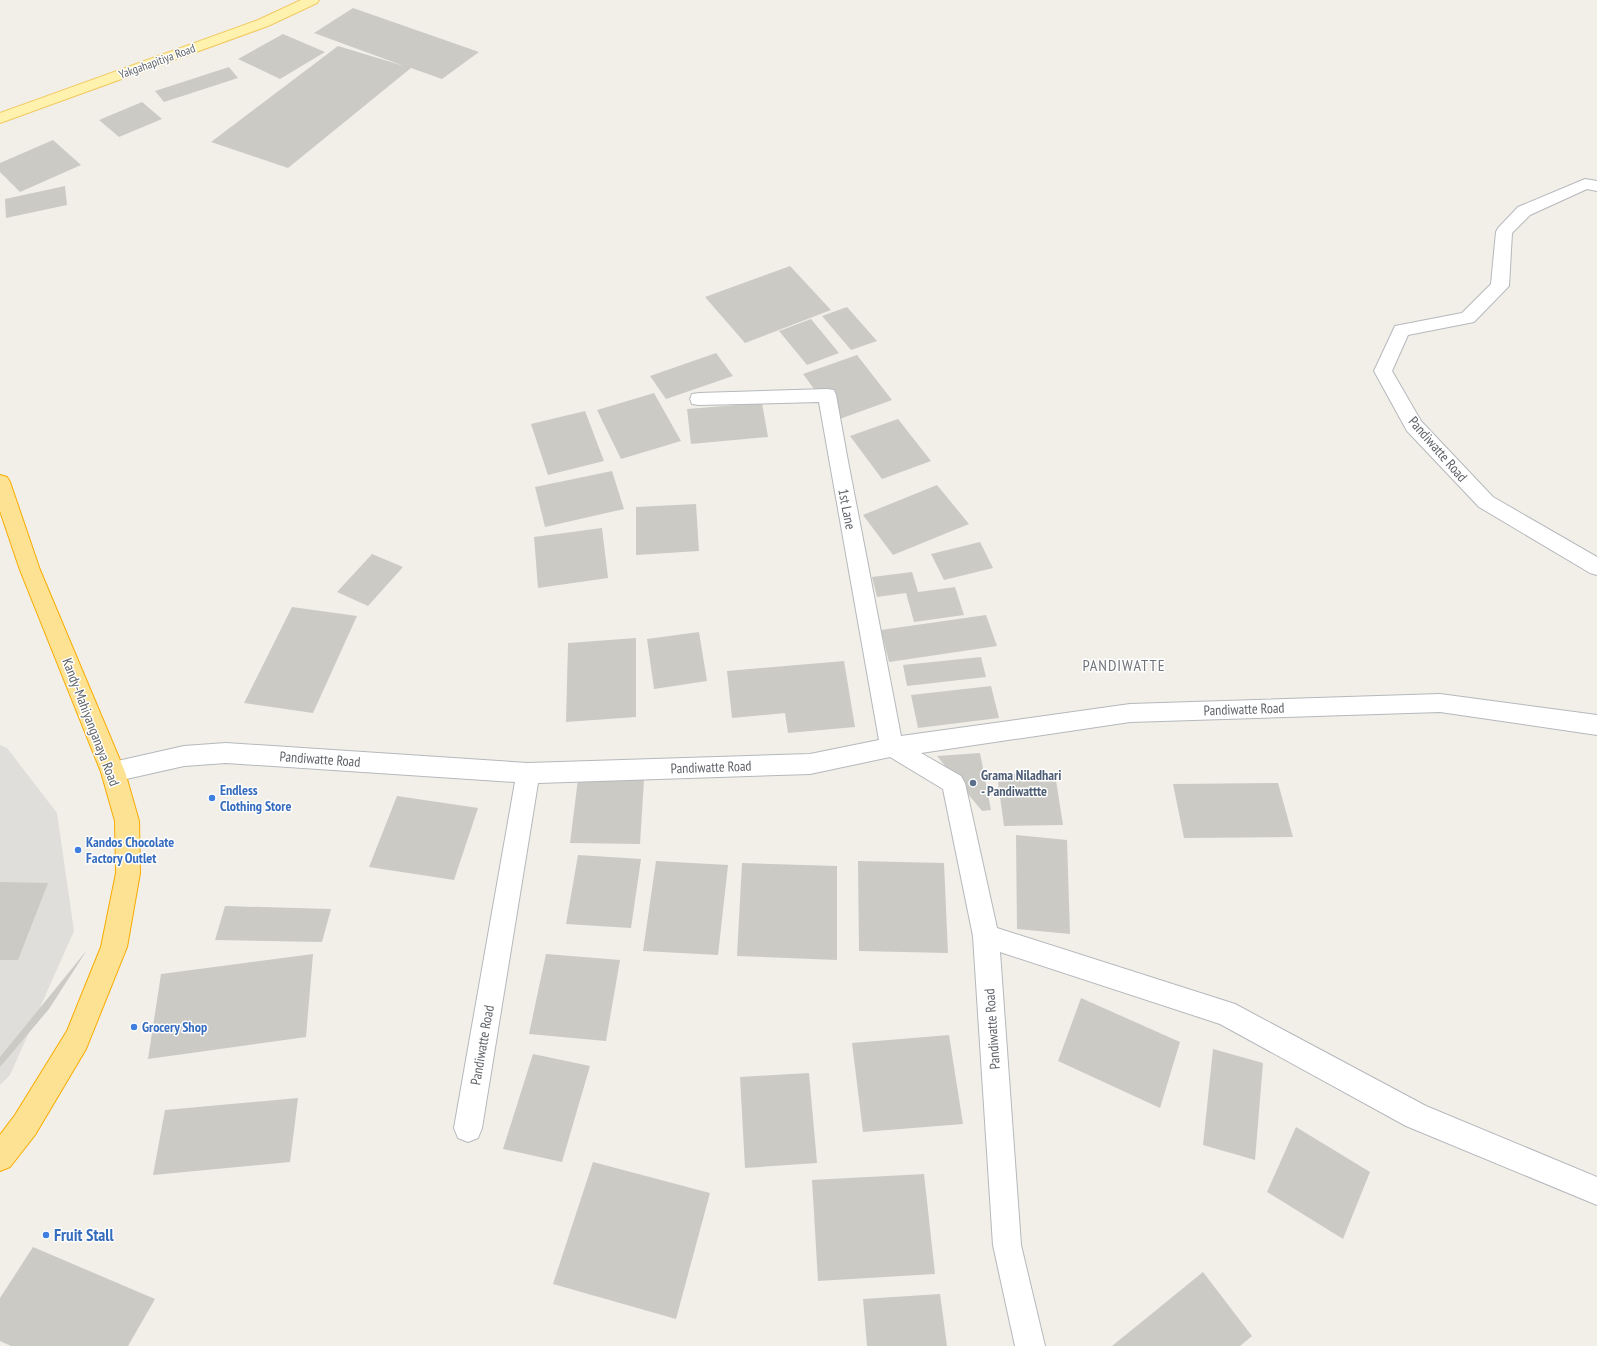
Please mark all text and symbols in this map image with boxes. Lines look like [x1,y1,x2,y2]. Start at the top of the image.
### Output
street label: Yakgahapitiya Road [117,40,197,82]
street label: Pandiwatte Road [1405,413,1471,485]
street label: 1st Lane [834,487,860,531]
street label: Kandy-Mahiyanganaya Road [58,655,124,789]
district label: PANDIWATTE [1082,655,1166,675]
street label: Pandiwatte Road [1203,699,1285,719]
street label: Pandiwatte Road [279,747,361,771]
street label: Pandiwatte Road [670,757,752,777]
place label: Grama Niladhari - Pandiwattte [981,766,1061,800]
marker: Grama Niladhari - Pandiwattte [968,778,978,788]
place label: Endless Clothing Store [220,781,291,815]
marker: Endless Clothing Store [207,793,217,803]
place label: Kandos Chocolate Factory Outlet [86,833,174,867]
marker: Kandos Chocolate Factory Outlet [73,845,83,855]
street label: Pandiwatte Road [980,988,1004,1070]
street label: Pandiwatte Road [466,1004,498,1086]
place label: Grocery Shop [142,1018,207,1036]
marker: Grocery Shop [129,1022,139,1032]
place label: Fruit Stall [54,1224,115,1246]
marker: Fruit Stall [41,1230,51,1240]

